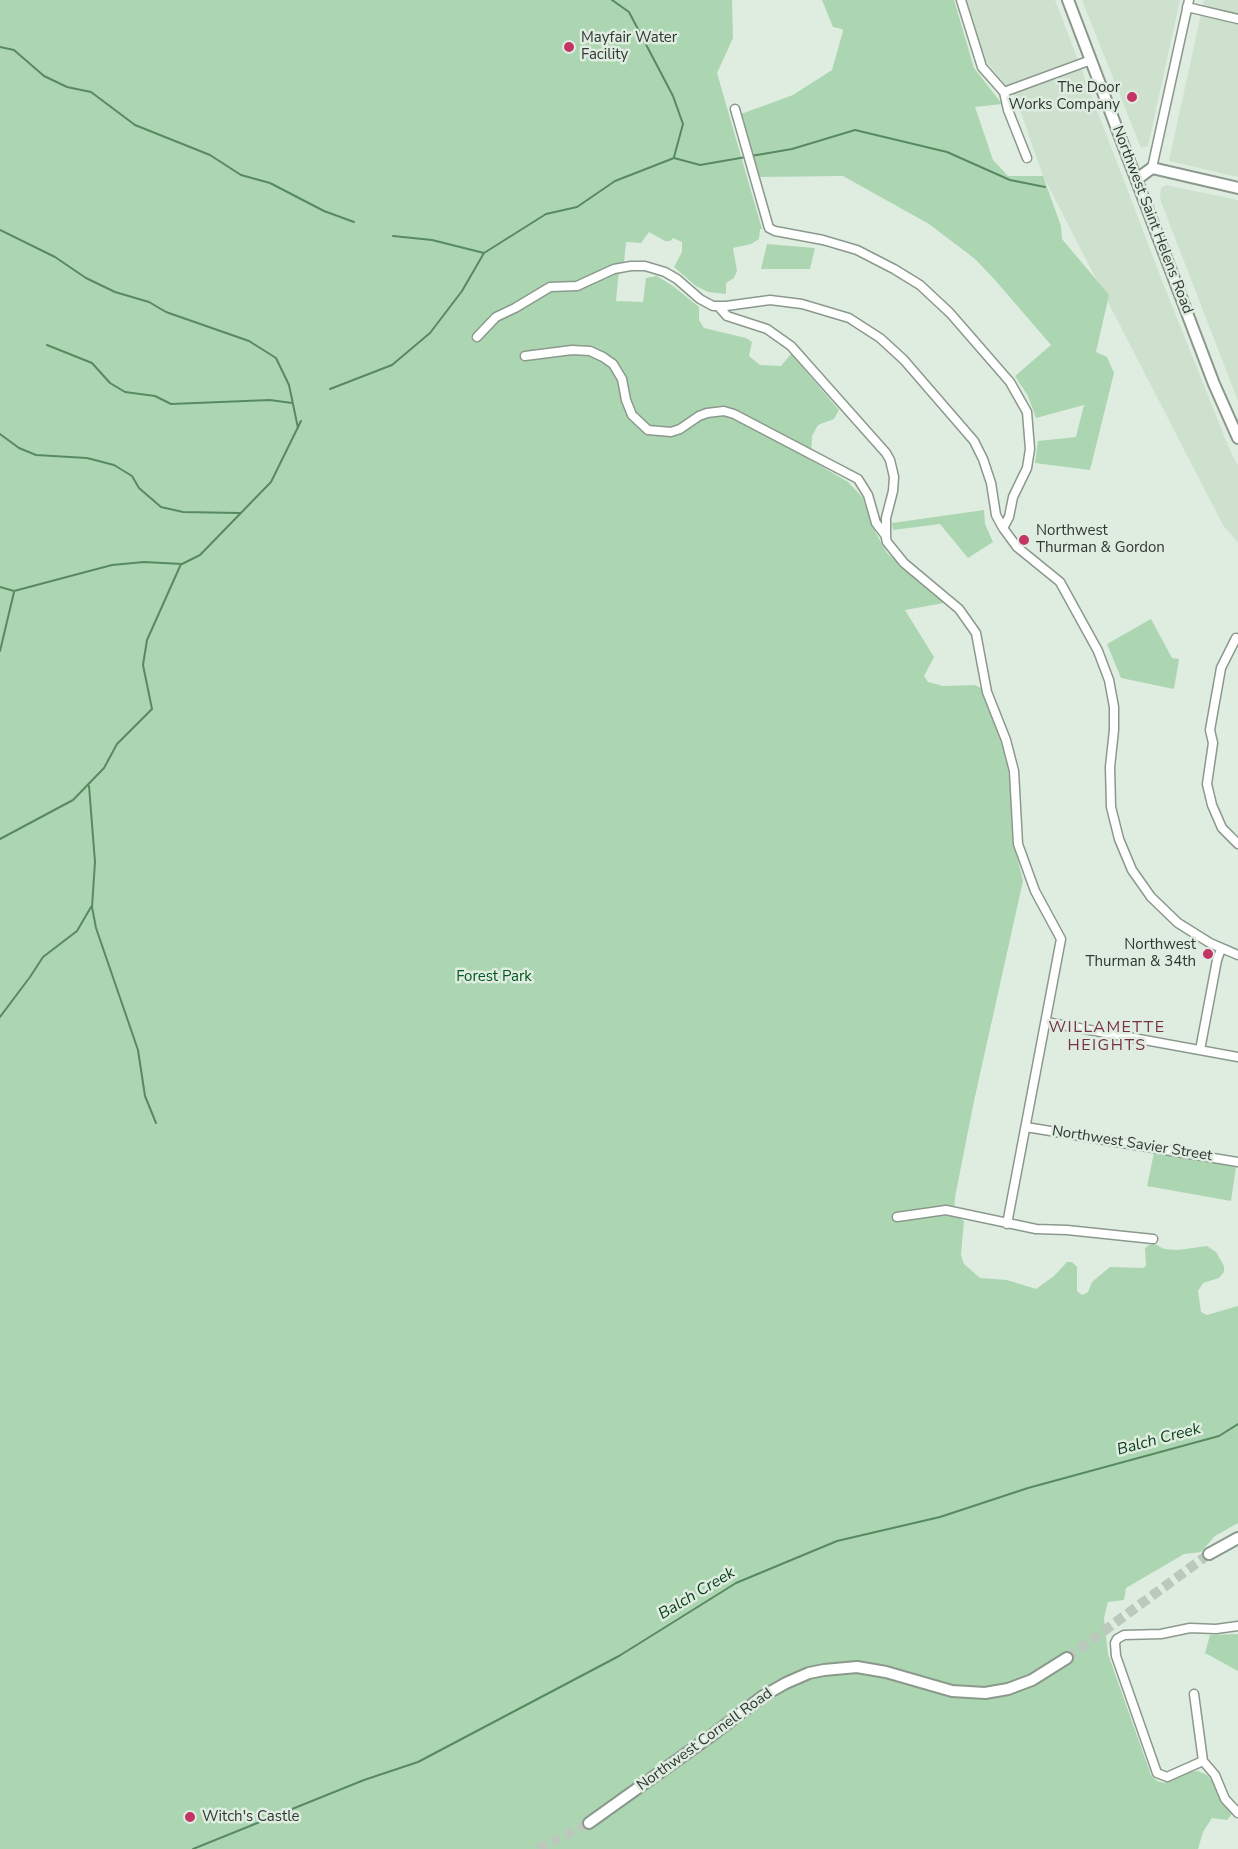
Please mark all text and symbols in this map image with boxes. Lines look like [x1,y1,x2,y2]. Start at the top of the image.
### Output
place label: Mayfair Water Facility [581,29,677,64]
marker: Mayfair Water Facility [562,40,576,54]
place label: The Door Works Company [1009,79,1120,114]
marker: The Door Works Company [1125,90,1139,104]
street label: Northwest Saint Helens Road [1108,123,1196,317]
place label: Northwest Thurman & Gordon [1036,522,1165,557]
marker: Northwest Thurman & Gordon [1017,533,1031,547]
place label: Northwest Thurman & 34th [1085,936,1196,971]
marker: Northwest Thurman & 34th [1201,947,1215,961]
park label: Forest Park [456,968,532,986]
district label: WILLAMETTE HEIGHTS [1048,1018,1166,1056]
street label: Northwest Savier Street [1051,1122,1213,1166]
water label: Balch Creek [1115,1420,1203,1460]
water label: Balch Creek [655,1564,739,1624]
street label: Northwest Cornell Road [634,1685,776,1795]
place label: Witch's Castle [202,1808,300,1826]
marker: Witch's Castle [183,1810,197,1824]

